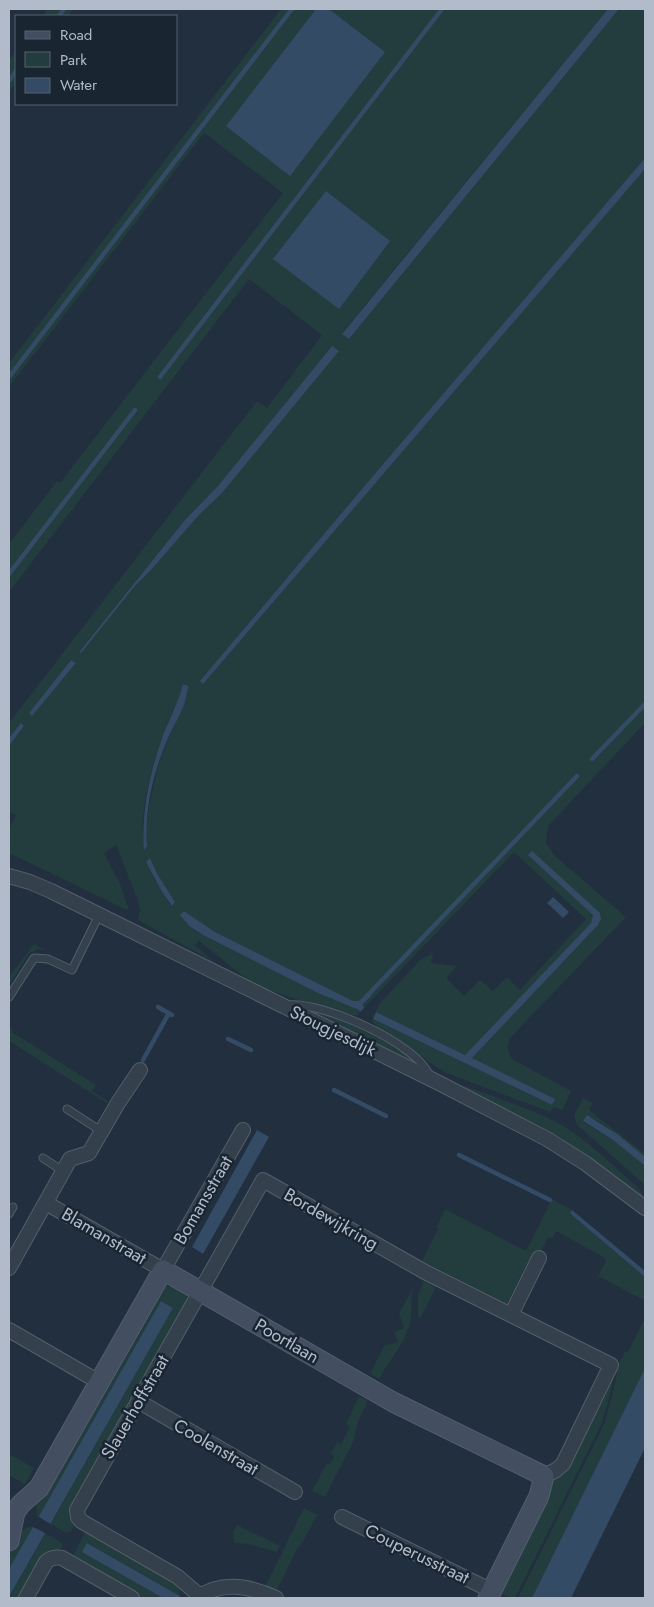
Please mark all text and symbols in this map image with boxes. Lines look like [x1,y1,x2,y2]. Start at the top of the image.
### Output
legend [15,15,178,105]
text: Road [60,24,92,46]
text: Park [60,49,87,71]
text: Water [60,74,98,96]
street label: Stougjesdijk [285,999,381,1063]
street label: Bomansstraat [167,1150,239,1249]
street label: Bordewijkring [279,1181,383,1257]
street label: Blamanstraat [57,1201,152,1271]
street label: Poortlaan [250,1312,324,1370]
street label: Slauerhoffstraat [95,1349,176,1464]
street label: Coolenstraat [169,1412,264,1482]
street label: Couperusstraat [360,1517,474,1591]

